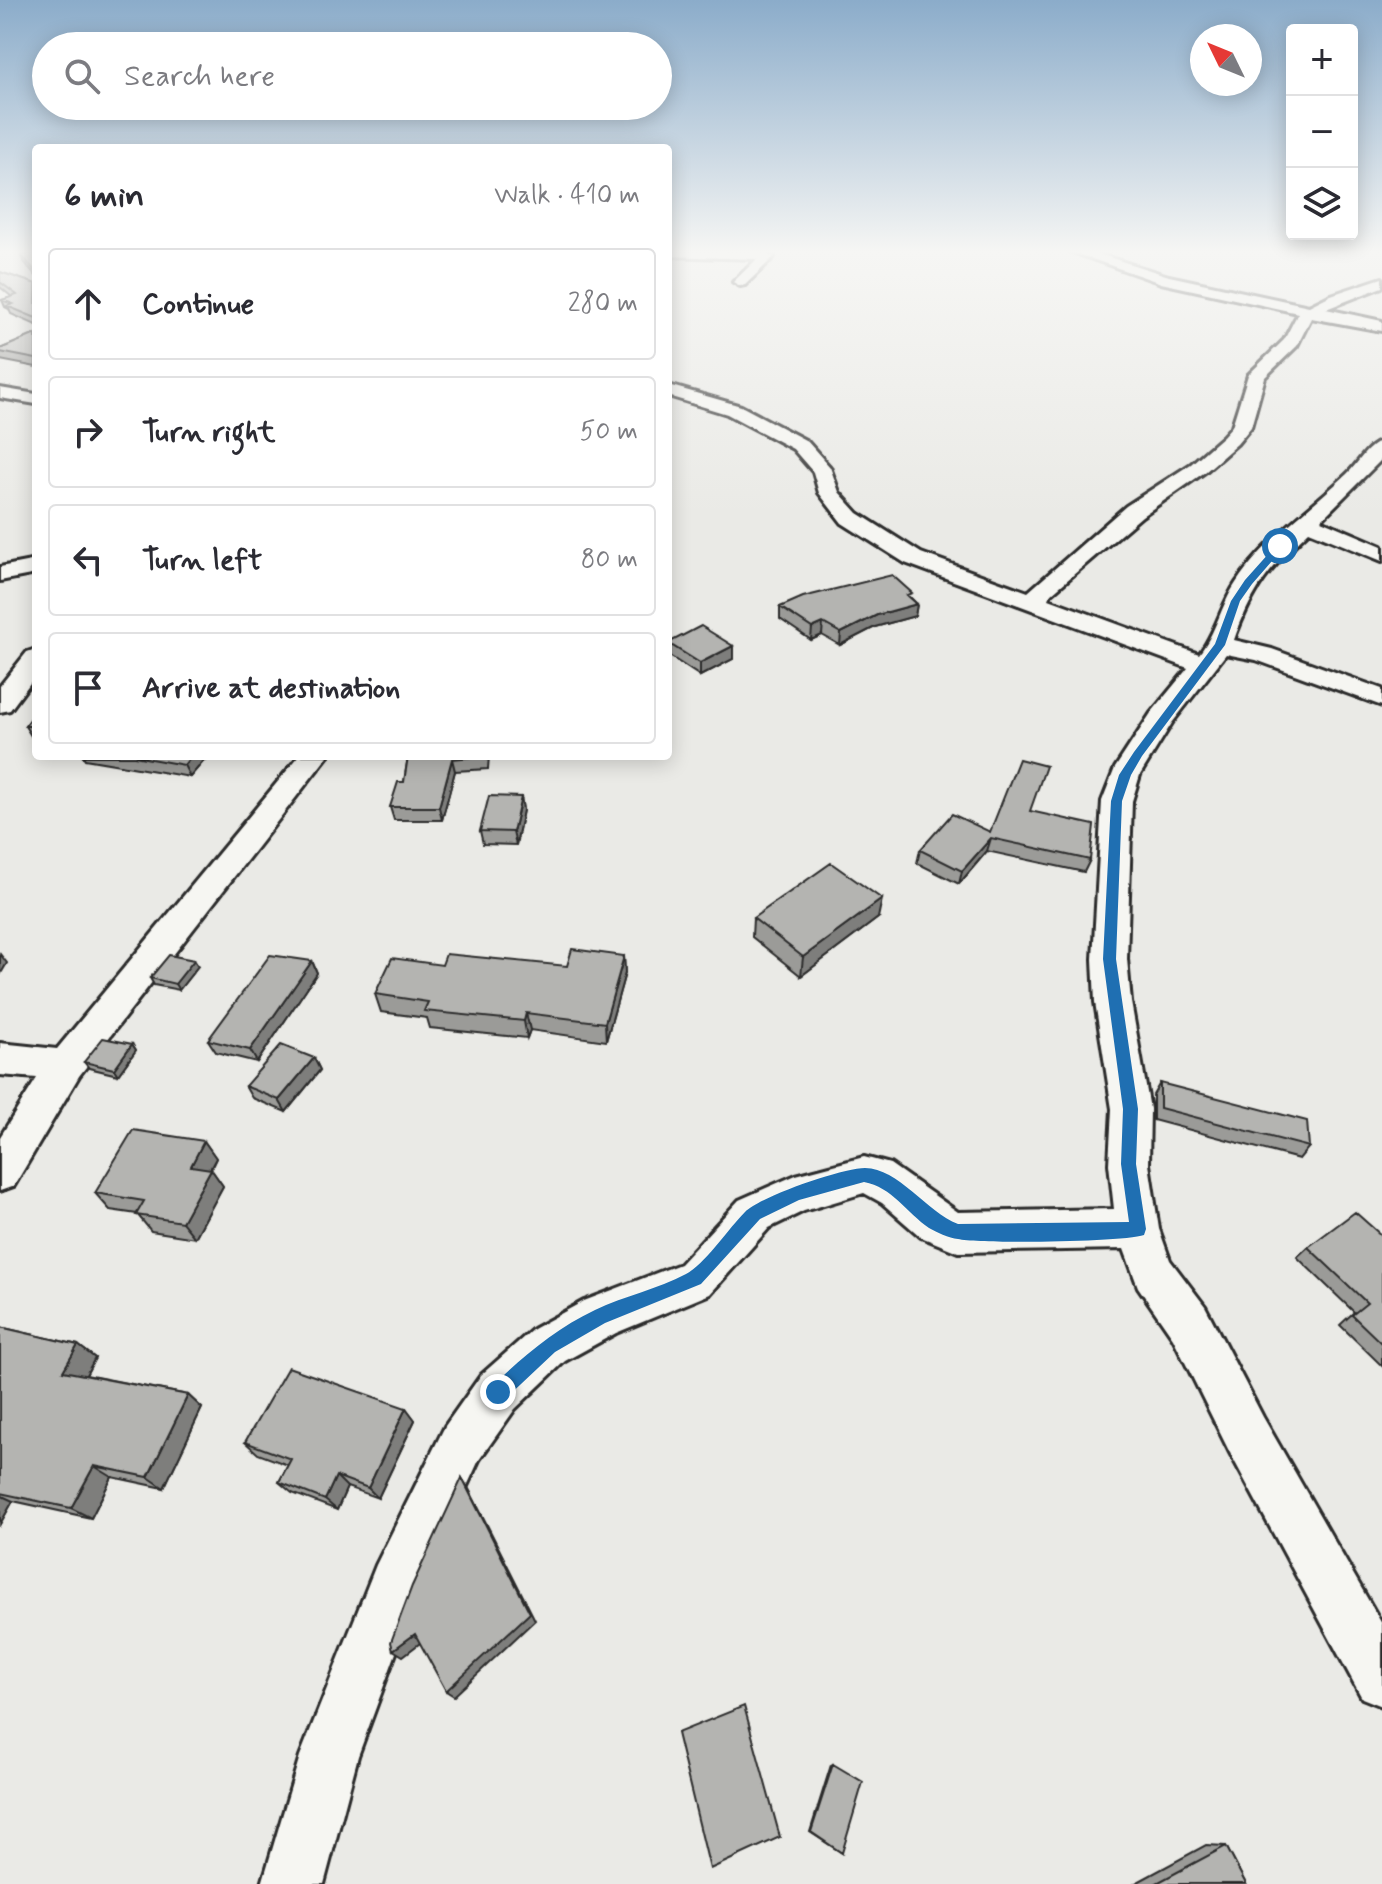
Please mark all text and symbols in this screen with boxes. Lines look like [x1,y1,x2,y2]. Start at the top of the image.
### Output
north arrow [1190,24,1262,96]
map controls [1286,24,1358,240]
button: + [1286,24,1358,96]
search box [32,32,672,120]
icon: search [60,54,104,98]
text: Search here [124,57,275,96]
button: − [1286,96,1358,168]
button: layers [1286,168,1358,240]
text: 6 min [64,174,144,219]
text: Walk · 410 m [494,179,640,213]
icon: ahead [66,282,110,326]
text: Continue [142,285,254,324]
text: 280 m [568,287,638,321]
icon: right [66,410,110,454]
text: Turn right [142,413,275,452]
text: 50 m [580,415,638,449]
route start [1262,528,1298,564]
icon: left [66,538,110,582]
text: Turn left [142,541,262,580]
text: 80 m [581,543,638,577]
icon: arrive [66,666,110,710]
text: Arrive at destination [142,669,400,708]
route end [480,1374,516,1410]

